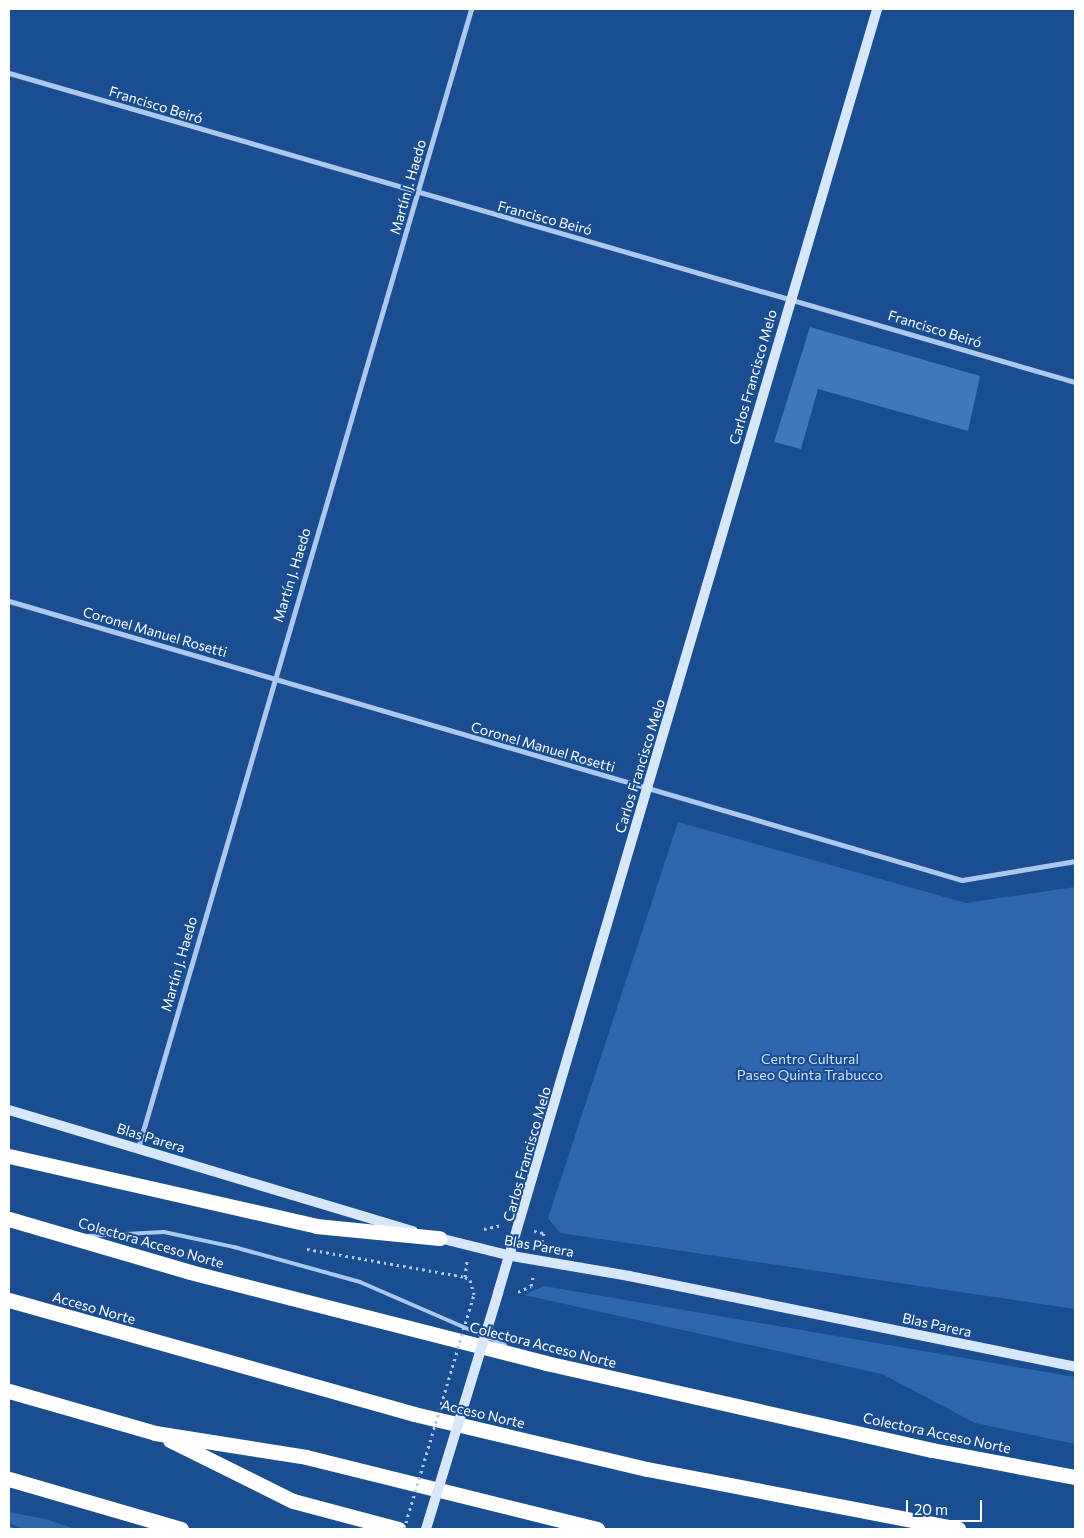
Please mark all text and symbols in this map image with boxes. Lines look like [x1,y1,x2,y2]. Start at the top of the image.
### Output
street label: Francisco Beiró [107,83,205,127]
street label: Martín J. Haedo [386,138,430,236]
street label: Francisco Beiró [496,197,594,239]
street label: Francisco Beiró [886,307,984,351]
street label: Carlos Francisco Melo [726,308,780,446]
street label: Martín J. Haedo [270,526,314,624]
street label: Coronel Manuel Rosetti [81,603,229,661]
street label: Carlos Francisco Melo [612,697,668,835]
street label: Coronel Manuel Rosetti [469,718,617,776]
street label: Martín J. Haedo [157,915,201,1013]
park label: Centro Cultural Paseo Quinta Trabucco [737,1051,883,1084]
street label: Carlos Francisco Melo [500,1085,554,1223]
street label: Blas Parera [115,1120,187,1156]
street label: Colectora Acceso Norte [76,1214,226,1272]
street label: Blas Parera [503,1232,575,1260]
street label: Acceso Norte [51,1288,137,1328]
street label: Blas Parera [901,1309,973,1341]
street label: Colectora Acceso Norte [468,1319,618,1371]
street label: Acceso Norte [439,1396,527,1432]
street label: Colectora Acceso Norte [861,1409,1013,1457]
scale bar [909,1490,985,1522]
text: 20 m [914,1500,948,1518]

